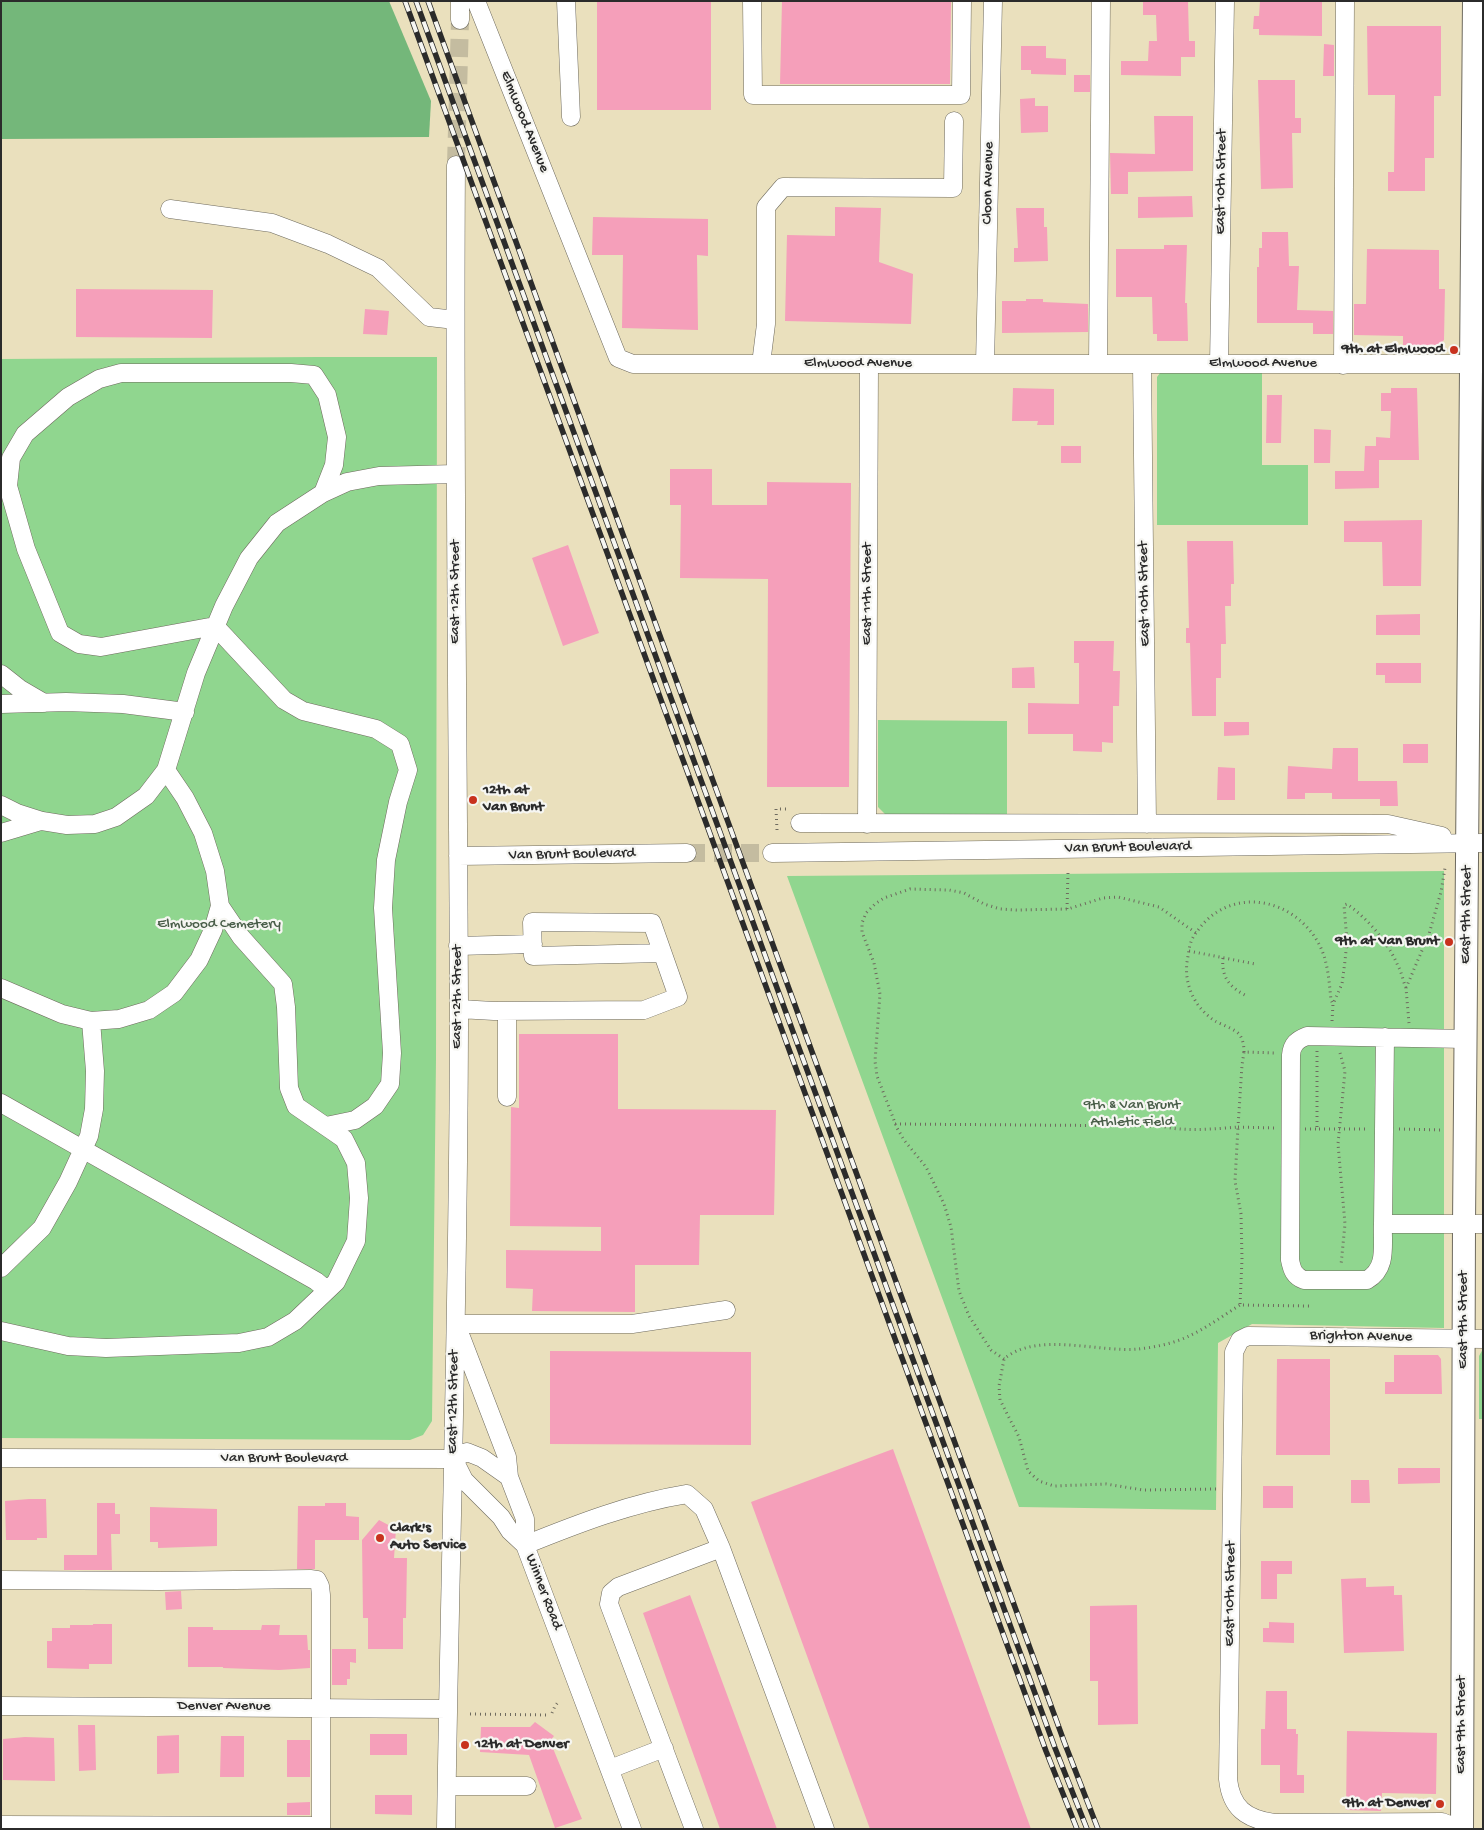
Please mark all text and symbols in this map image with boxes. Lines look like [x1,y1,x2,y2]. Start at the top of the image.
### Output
street label: Elmwood Avenue [495,69,553,175]
street label: East 10th Street [1212,129,1232,235]
street label: Cloon Avenue [979,141,999,225]
place label: 9th at Elmwood [1341,341,1444,359]
marker: 9th at Elmwood [1448,344,1460,356]
street label: Elmwood Avenue [804,355,912,373]
street label: Elmwood Avenue [1209,355,1317,373]
street label: East 12th Street [447,540,465,644]
street label: East 10th Street [1135,541,1155,647]
street label: East 11th Street [859,543,877,645]
place label: 12th at Van Brunt [483,782,544,817]
marker: 12th at Van Brunt [467,794,479,806]
street label: Van Brunt Boulevard [1064,838,1192,858]
street label: Van Brunt Boulevard [508,845,636,865]
street label: East 9th Street [1457,866,1477,964]
park label: Elmwood Cemetery [157,916,281,934]
place label: 9th at Van Brunt [1335,933,1439,951]
marker: 9th at Van Brunt [1443,936,1455,948]
street label: East 12th Street [449,945,467,1049]
park label: 9th & Van Brunt Athletic Field [1084,1097,1180,1132]
street label: East 9th Street [1455,1271,1473,1369]
street label: Brighton Avenue [1310,1327,1412,1347]
street label: East 12th Street [444,1350,464,1454]
street label: Van Brunt Boulevard [221,1450,347,1468]
place label: Clark's Auto Service [390,1520,466,1555]
marker: Clark's Auto Service [374,1532,386,1544]
street label: East 10th Street [1221,1541,1241,1647]
street label: Winner Road [520,1552,566,1632]
street label: East 9th Street [1453,1676,1471,1774]
street label: Denver Avenue [178,1698,270,1716]
place label: 12th at Denver [475,1736,568,1754]
marker: 12th at Denver [459,1739,471,1751]
place label: 9th at Denver [1342,1795,1430,1813]
marker: 9th at Denver [1434,1798,1446,1810]

